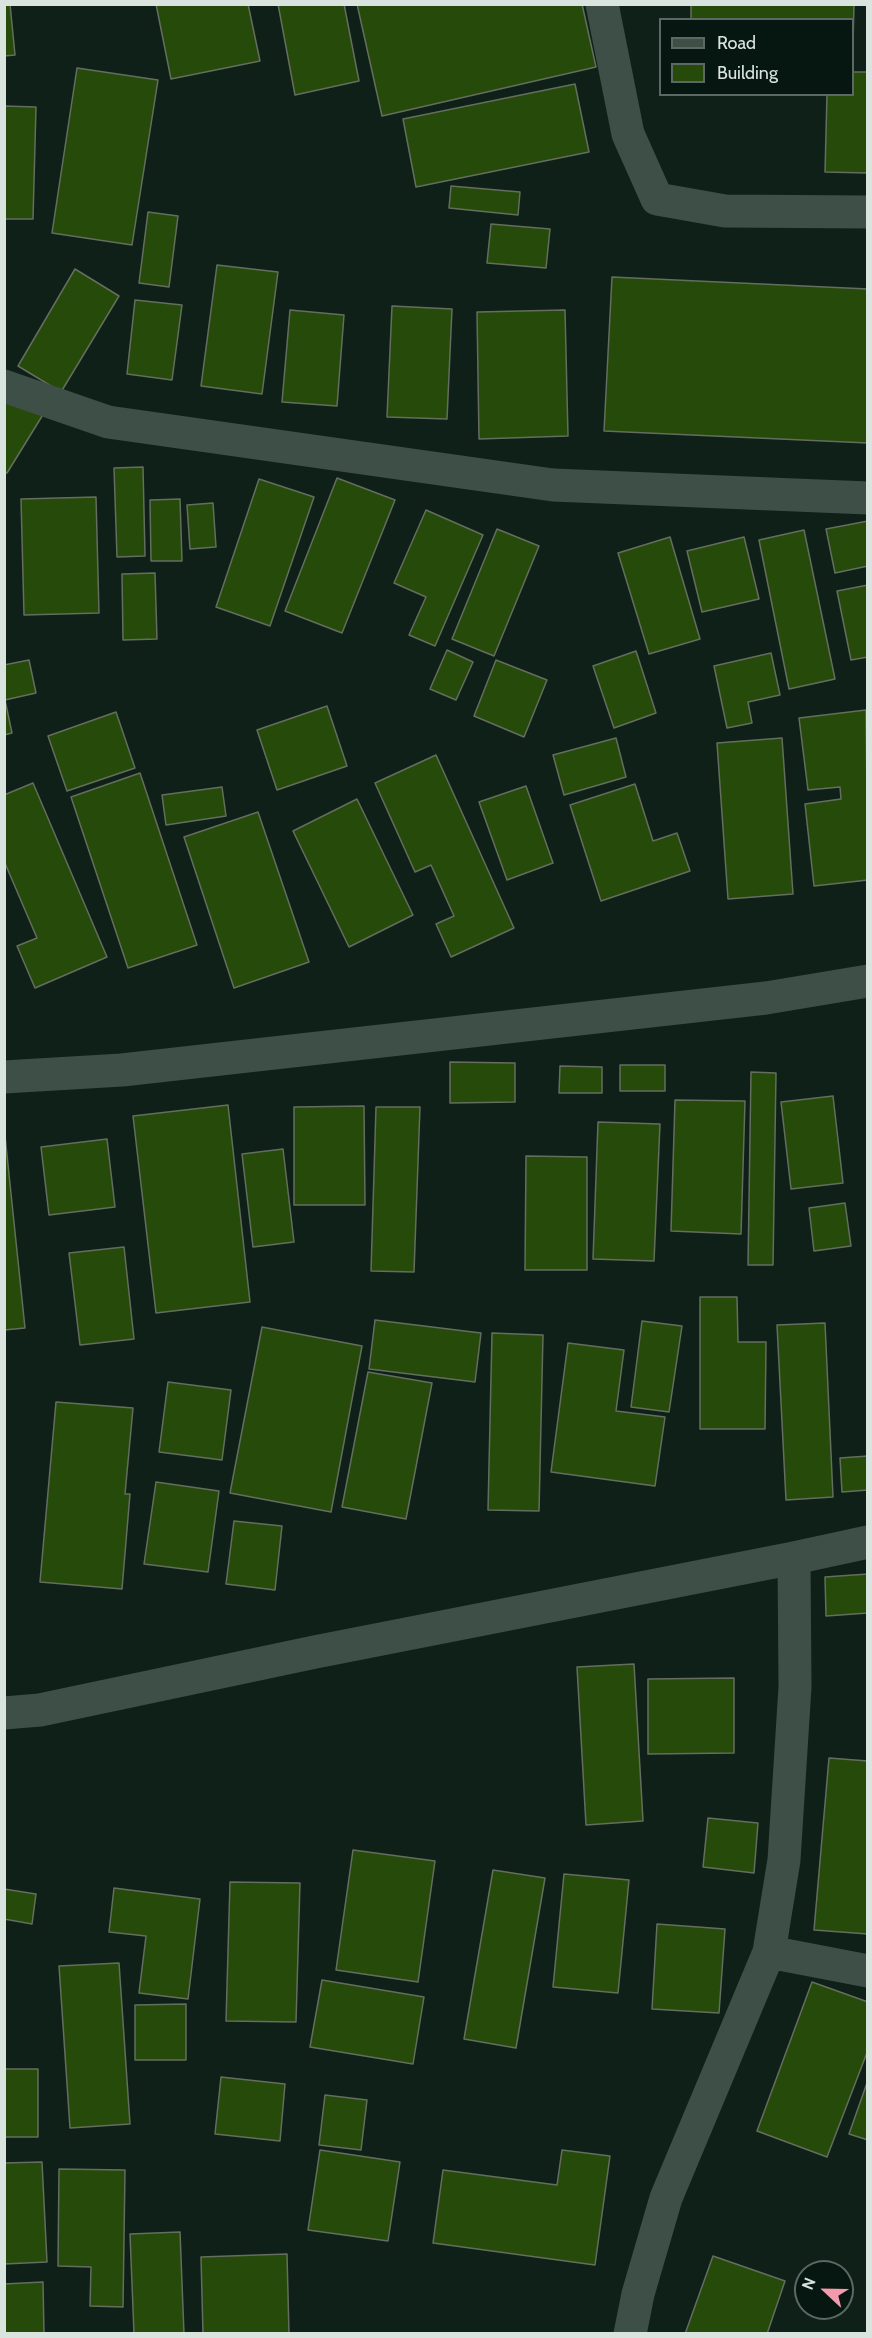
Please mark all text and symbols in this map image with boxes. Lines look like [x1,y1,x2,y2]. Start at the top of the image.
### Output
legend [659,18,854,96]
text: Road [717,32,756,54]
text: Building [717,62,778,84]
north arrow [794,2260,854,2320]
text: N [798,2275,820,2293]

